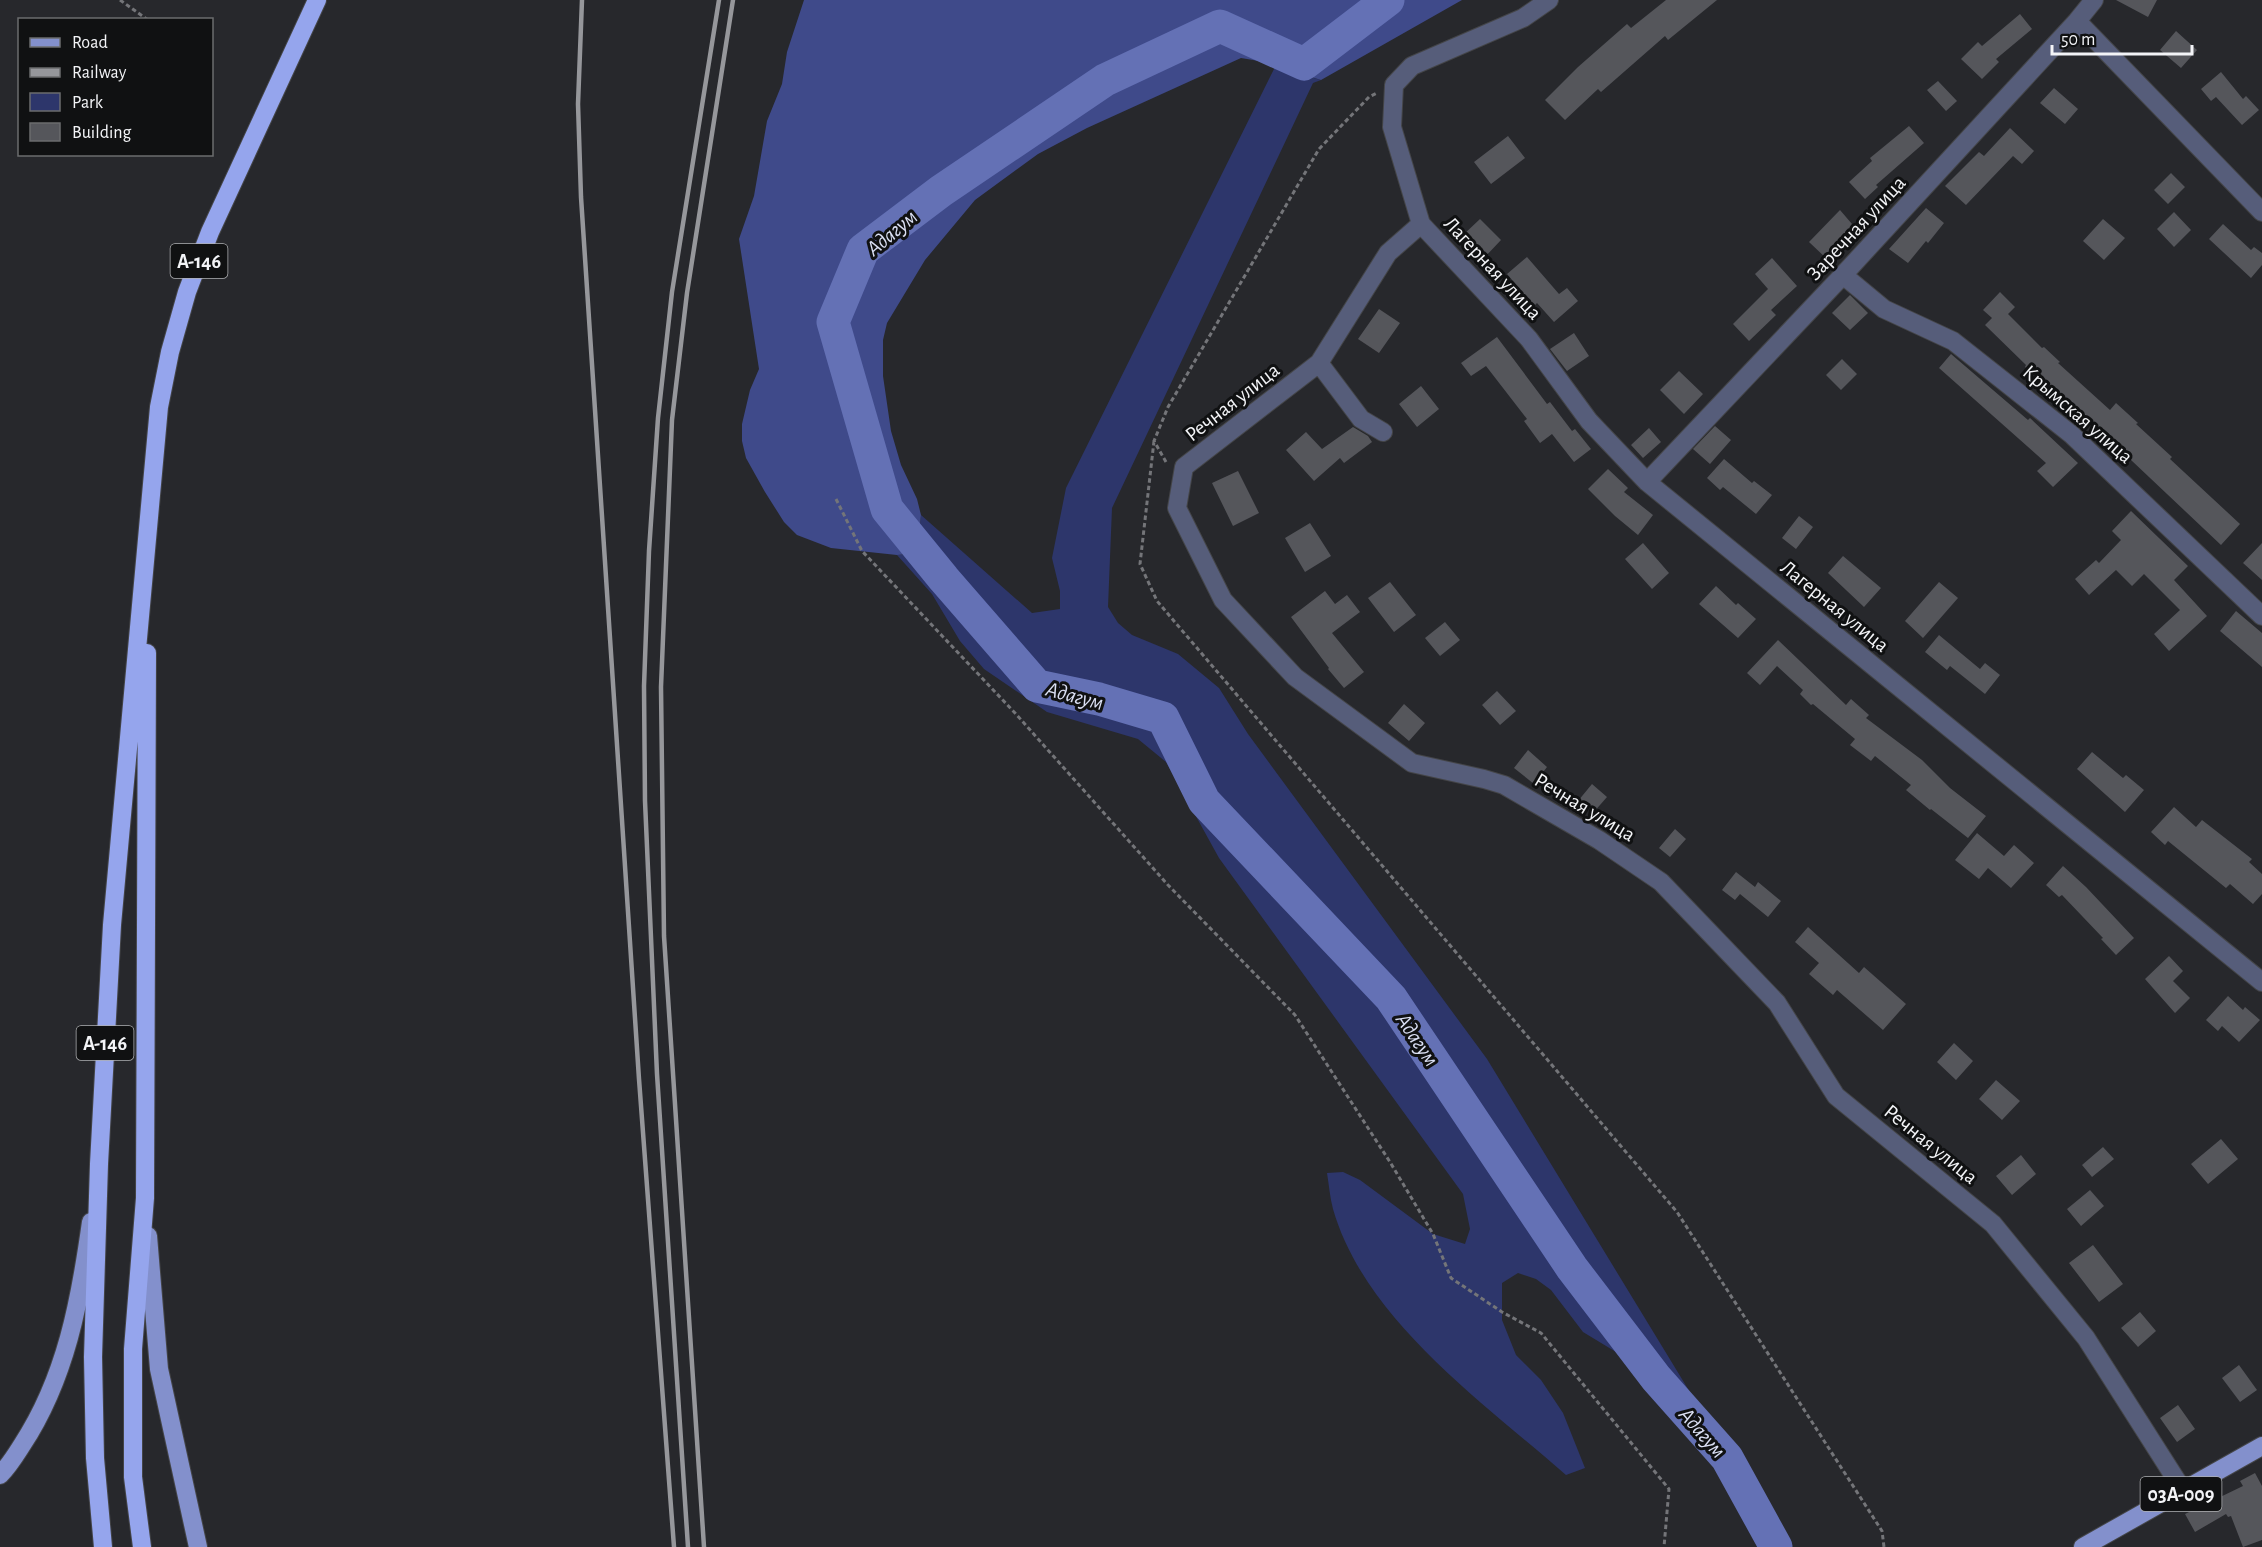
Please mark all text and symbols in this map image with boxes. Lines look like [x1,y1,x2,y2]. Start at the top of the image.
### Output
legend [18,18,213,156]
scale bar [2052,18,2192,56]
text: 50 m [2061,31,2095,49]
text: Road [72,34,108,52]
text: Railway [72,64,127,82]
text: Park [72,94,104,112]
text: Building [72,124,132,142]
street label: Заречная улица [1803,172,1910,285]
water label: Адагум [861,205,921,261]
street label: Лагерная улица [1440,213,1546,324]
road number: А-146 [170,244,228,278]
street label: Речная улица [1181,359,1284,446]
street label: Крымская улица [2019,361,2137,468]
street label: Лагерная улица [1777,557,1893,656]
water label: Адагум [1043,677,1106,714]
street label: Речная улица [1531,769,1639,846]
water label: Адагум [1391,1008,1443,1070]
road number: А-146 [76,1026,134,1060]
street label: Речная улица [1880,1101,1982,1188]
water label: Адагум [1674,1402,1730,1462]
road number: 03А-009 [2140,1477,2222,1511]

